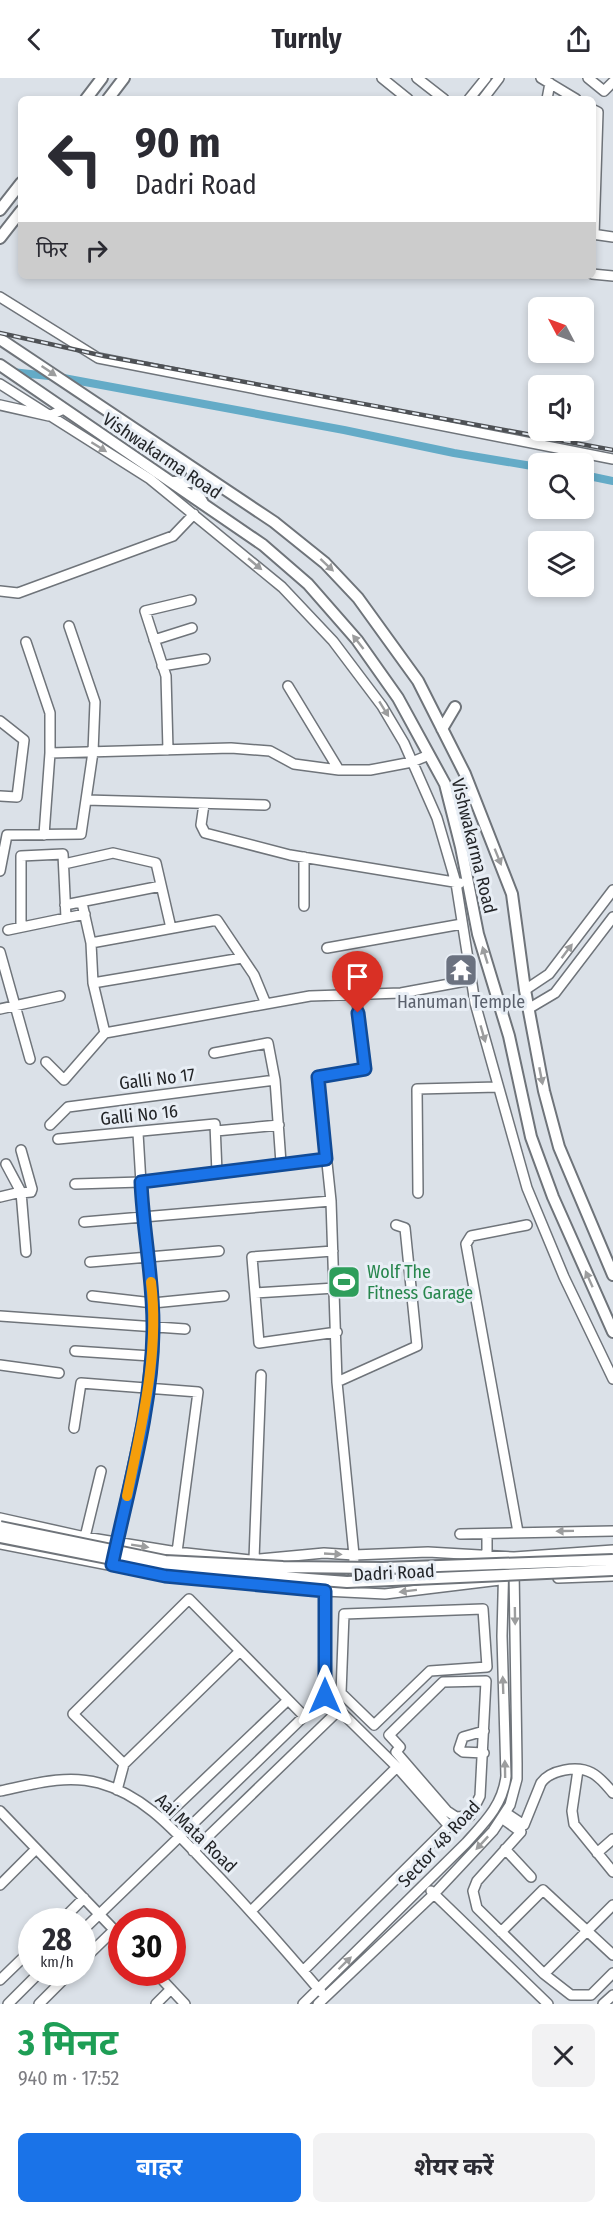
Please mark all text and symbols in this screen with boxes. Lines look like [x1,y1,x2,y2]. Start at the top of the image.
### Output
icon: back [18,23,51,56]
text: Turnly [271,23,342,55]
icon: share [562,23,595,56]
text: 90 m [135,118,220,168]
icon: left [36,120,114,198]
text: Dadri Road [135,169,257,201]
icon: right [80,234,113,267]
text: फिर [36,236,68,263]
north arrow [528,297,594,363]
map controls [528,297,594,597]
one-way arrow [40,365,56,377]
button: sound [528,375,594,441]
street label: Vishwakarma Road [98,408,226,504]
one-way arrow [91,442,107,453]
button: search [528,453,594,519]
button: layers [528,531,594,597]
one-way arrow [247,558,263,571]
one-way arrow [319,558,334,572]
one-way arrow [351,634,364,650]
one-way arrow [378,701,389,718]
street label: Vishwakarma Road [447,776,501,916]
one-way arrow [493,849,503,867]
one-way arrow [560,943,572,958]
one-way arrow [480,945,489,963]
pin [332,951,383,1013]
temple icon: Hanuman Temple [443,952,479,988]
icon: arrive [341,960,374,993]
place label: Hanuman Temple [397,991,525,1013]
one-way arrow [479,1025,488,1043]
street label: Galli No 17 [118,1063,196,1095]
one-way arrow [537,1066,546,1085]
street label: Galli No 16 [99,1100,179,1130]
place label: Wolf The Fitness Garage [367,1261,473,1304]
sports icon: Wolf The Fitness Garage [326,1264,362,1300]
one-way arrow [584,1270,593,1288]
one-way arrow [556,1527,575,1536]
one-way arrow [130,1541,149,1550]
one-way arrow [324,1549,343,1558]
street label: Dadri Road [353,1560,435,1586]
one-way arrow [399,1586,418,1595]
one-way arrow [510,1606,520,1625]
position arrow [293,1664,357,1728]
one-way arrow [498,1675,508,1694]
one-way arrow [500,1759,510,1778]
street label: Aai Mata Road [151,1789,241,1877]
street label: Sector 48 Road [393,1796,485,1892]
one-way arrow [476,1835,490,1849]
speed limit sign: 30 [108,1908,186,1986]
text: 28 [42,1922,72,1958]
text: km/h [40,1953,74,1971]
one-way arrow [337,1957,351,1971]
text: 3 मिनट [18,2021,118,2065]
button: close [532,2024,595,2087]
text: 940 m · 17:52 [18,2066,119,2090]
button: बाहर [18,2133,301,2202]
button: शेयर करें [313,2133,595,2202]

